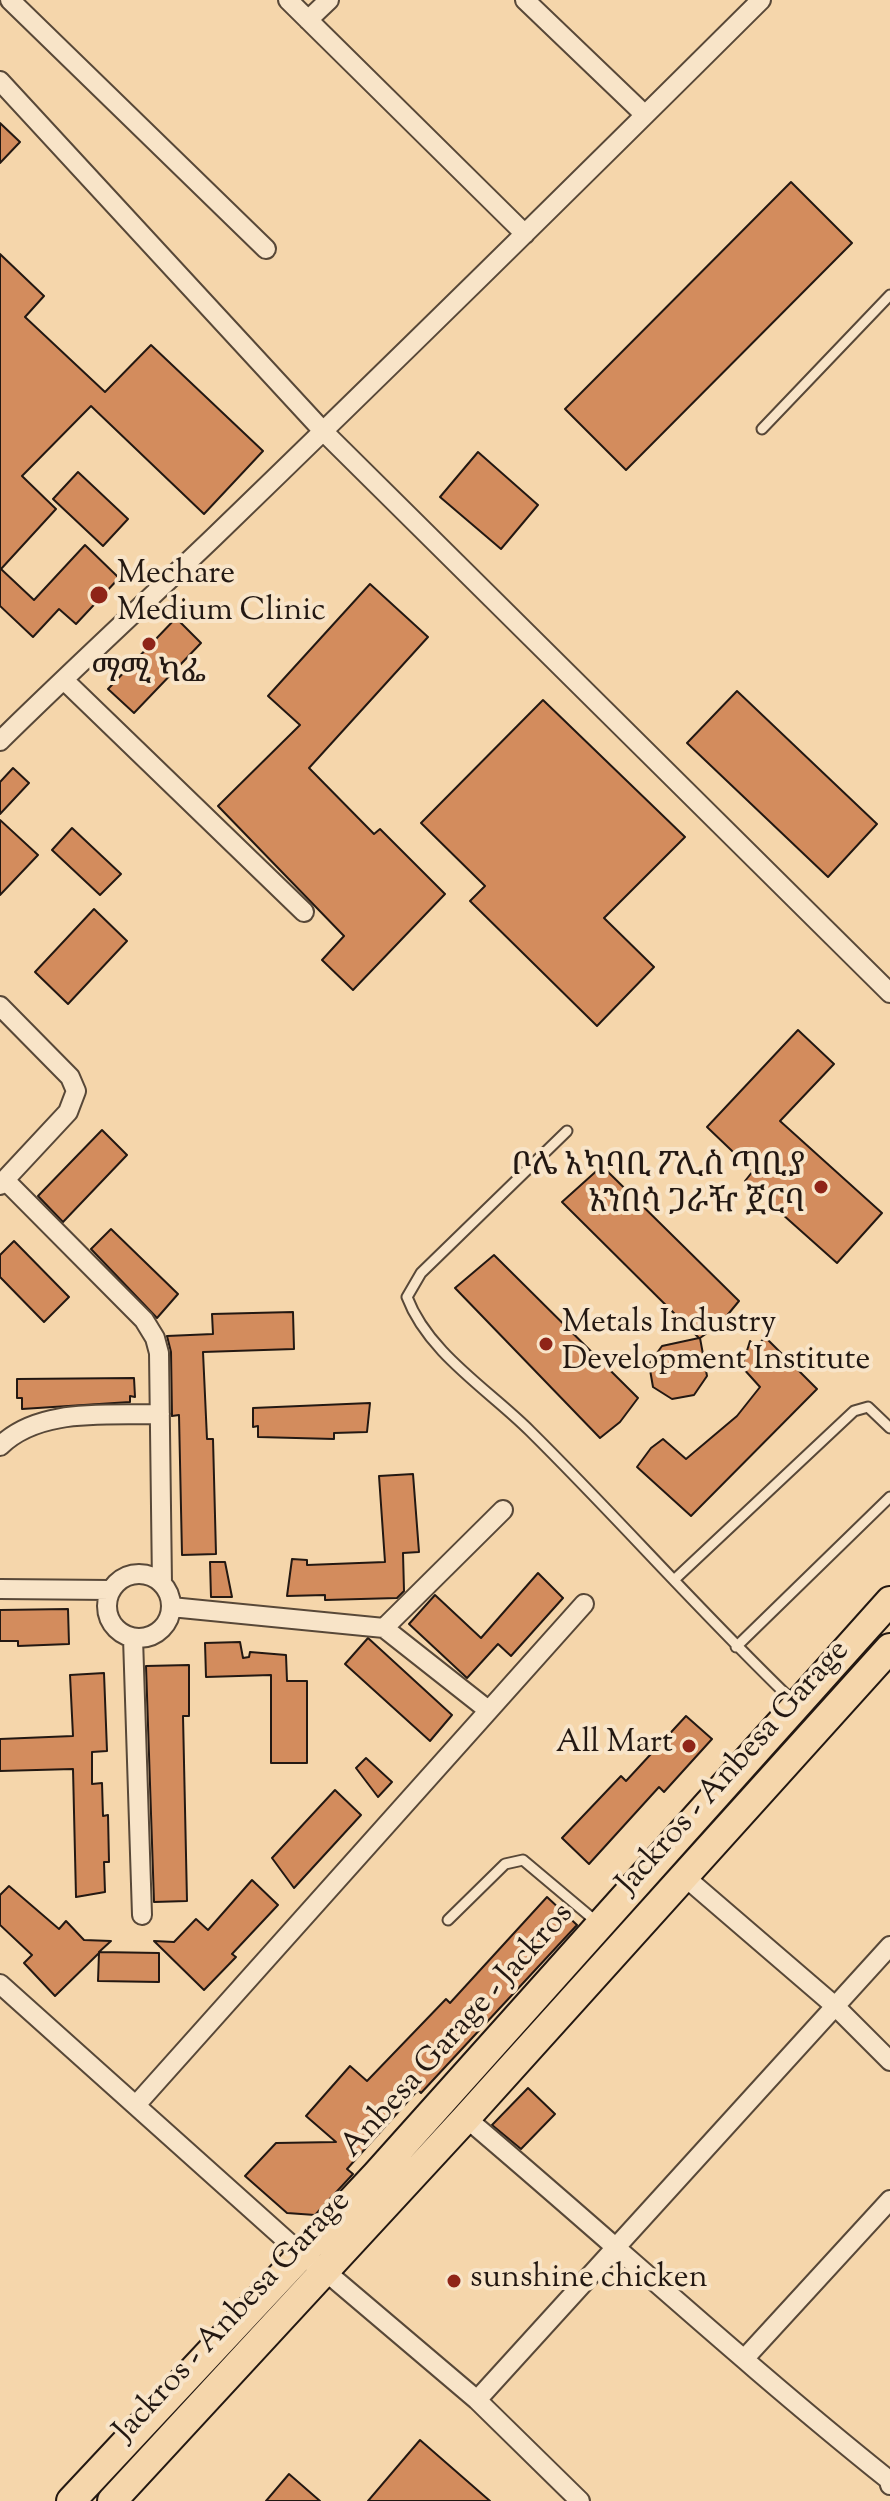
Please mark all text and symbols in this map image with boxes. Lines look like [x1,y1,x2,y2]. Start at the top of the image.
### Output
place label: Mechare Medium Clinic [117,558,326,633]
marker: Mechare Medium Clinic [88,584,110,606]
marker: ማሚ ካፌ [140,635,158,653]
place label: ማሚ ካፌ [92,657,206,695]
place label: ቦሌ አካባቢ ፖሊስ ጣቢያ አንበሳ ጋራዥ ጀርባ [512,1150,805,1225]
marker: ቦሌ አካባቢ ፖሊስ ጣቢያ አንበሳ ጋራዥ ጀርባ [812,1178,830,1196]
place label: Metals Industry Development Institute [562,1307,870,1382]
marker: Metals Industry Development Institute [537,1335,555,1353]
street label: Jackros - Anbesa Garage [610,1634,860,1904]
place label: All Mart [556,1727,673,1765]
marker: All Mart [680,1737,698,1755]
street label: Anbesa Garage - Jackros [334,1897,584,2167]
street label: Jackros - Anbesa Garage [108,2184,360,2452]
place label: sunshine chicken [470,2262,708,2300]
marker: sunshine chicken [445,2272,463,2290]

